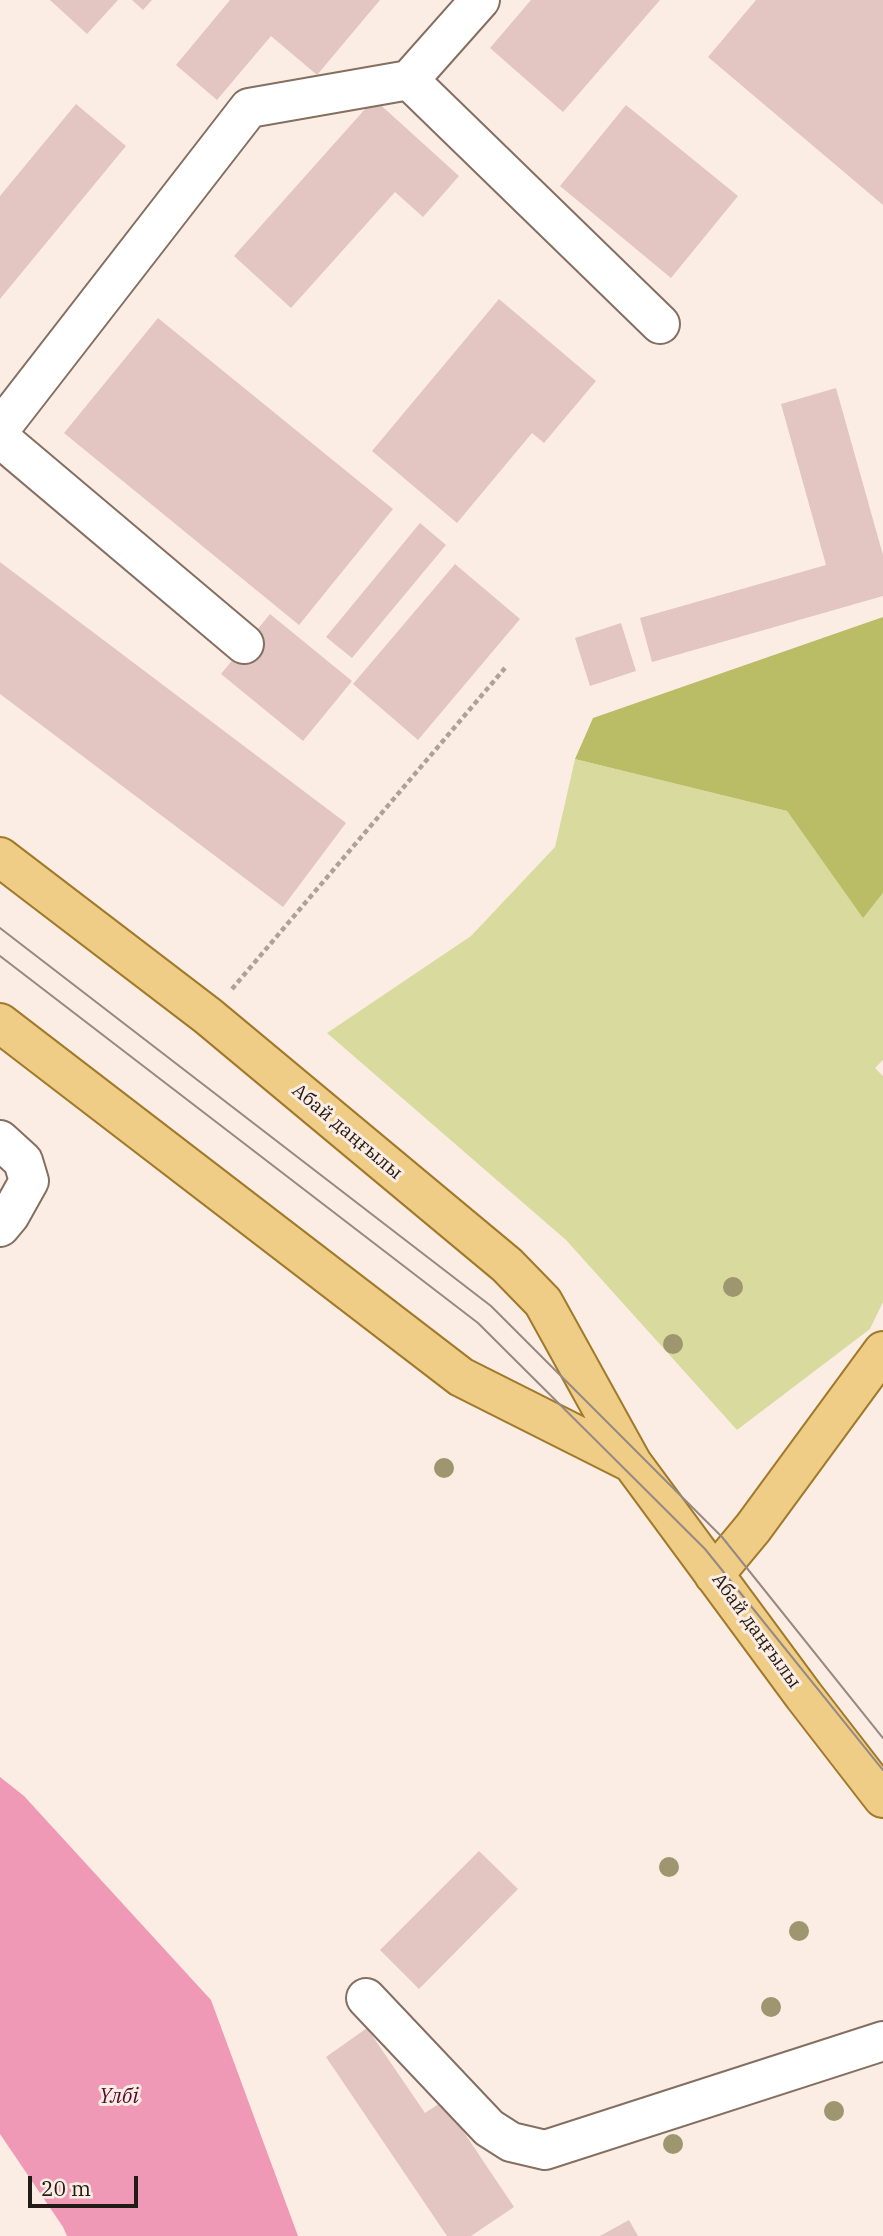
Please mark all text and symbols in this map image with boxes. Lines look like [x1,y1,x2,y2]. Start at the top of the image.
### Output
street label: Абай даңғылы [287,1079,407,1185]
street label: Абай даңғылы [707,1569,805,1693]
water label: Үлбі [99,2084,139,2110]
scale bar [32,2162,142,2206]
text: 20 m [41,2174,91,2202]

